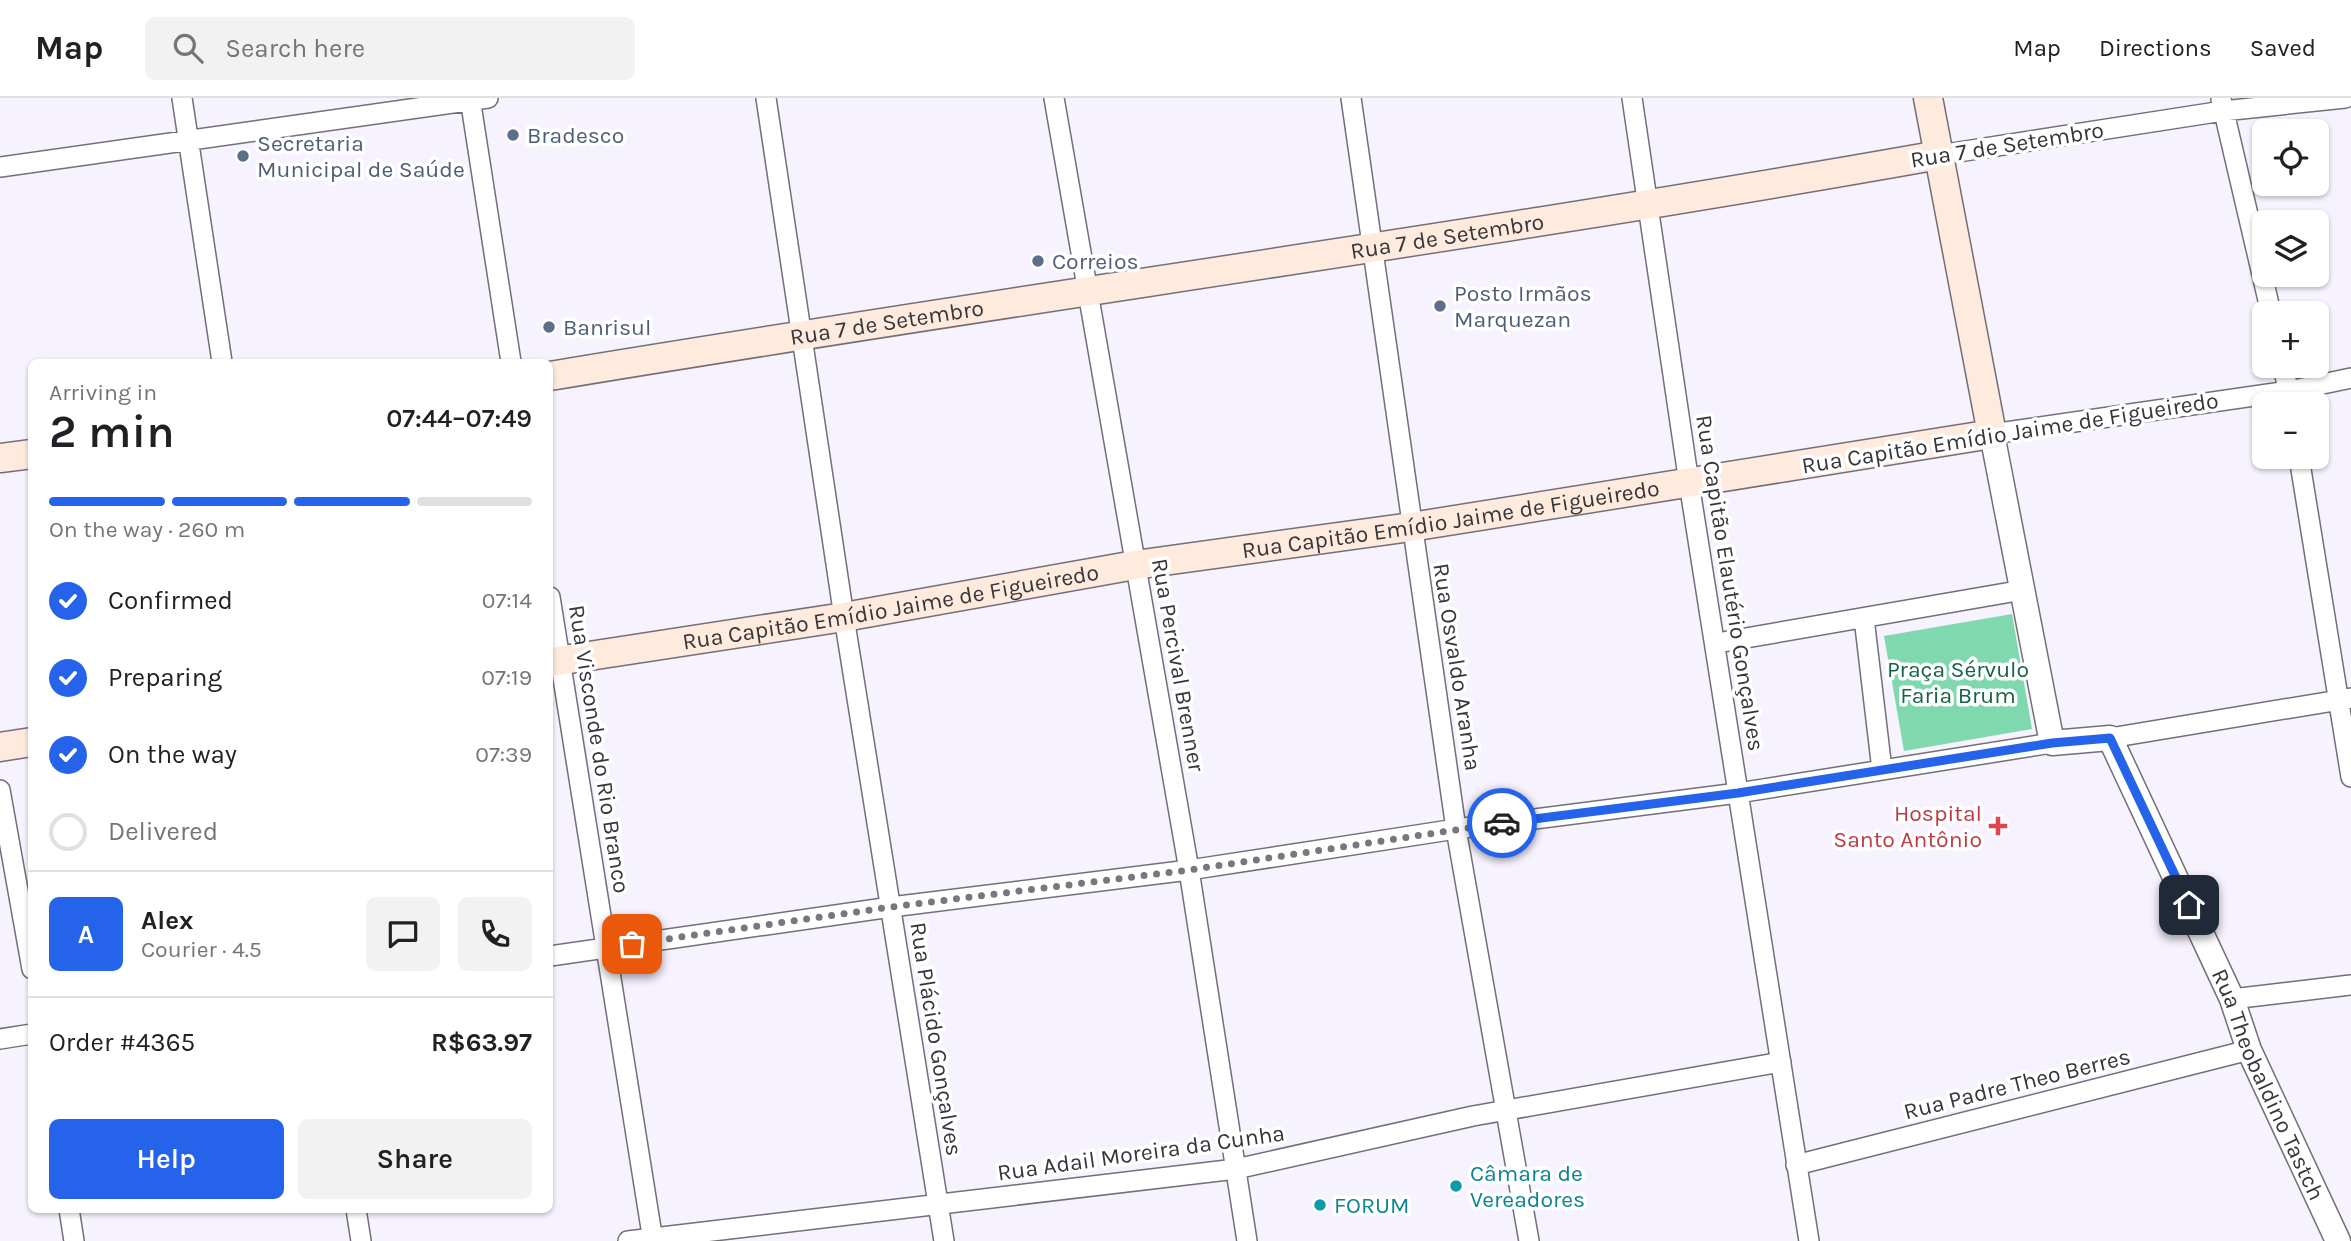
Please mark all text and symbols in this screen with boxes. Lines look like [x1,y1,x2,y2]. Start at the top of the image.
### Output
search box [145,17,635,80]
text: Map [35,29,103,67]
icon: search [169,29,207,67]
text: Search here [225,33,365,64]
text: Map [2013,34,2061,62]
text: Directions [2099,34,2212,62]
text: Saved [2250,34,2316,62]
street label: Rua 7 de Setembro [1908,116,2106,174]
map controls [2252,119,2329,469]
button: locate [2252,119,2329,196]
place label: Bradesco [527,122,624,149]
marker: Bradesco [505,127,521,143]
place label: Secretaria Municipal de Saúde [257,130,465,183]
marker: Secretaria Municipal de Saúde [235,148,251,164]
street label: Rua 7 de Setembro [1348,208,1546,264]
button: layers [2252,210,2329,287]
place label: Correios [1052,248,1139,275]
marker: Correios [1030,253,1046,269]
place label: Posto Irmãos Marquezan [1454,280,1592,333]
street label: Rua 7 de Setembro [788,294,985,351]
marker: Posto Irmãos Marquezan [1432,298,1448,314]
button: + [2252,301,2329,378]
place label: Banrisul [563,314,651,341]
marker: Banrisul [541,319,557,335]
text: Arriving in [49,379,157,406]
street label: Rua Capitão Emídio Jaime de Figueiredo [1800,387,2220,479]
button: − [2252,392,2329,469]
text: 07:44–07:49 [386,403,532,434]
text: 2 min [49,405,175,459]
street label: Rua Capitão Elautério Gonçalves [1690,413,1770,753]
street label: Rua Capitão Emídio Jaime de Figueiredo [1240,474,1661,564]
text: On the way · 260 m [49,516,245,543]
street label: Rua Percival Brenner [1146,556,1210,774]
street label: Rua Capitão Emídio Jaime de Figueiredo [680,558,1101,655]
street label: Rua Osvaldo Aranha [1427,561,1487,773]
icon: check [49,582,87,620]
text: Confirmed [108,585,233,616]
text: 07:14 [482,587,532,614]
street label: Rua Visconde do Rio Branco [563,603,635,895]
park label: Praça Sérvulo Faria Brum [1887,656,2029,709]
icon: check [49,659,87,697]
text: Preparing [108,662,222,693]
text: 07:19 [481,664,532,691]
icon: check [49,736,87,774]
text: On the way [108,739,237,770]
text: 07:39 [475,741,532,768]
courier [1467,788,1537,858]
place label: Hospital Santo Antônio [1833,800,1982,853]
icon: car [1483,804,1521,842]
text: Delivered [108,816,218,847]
marker: Hospital Santo Antônio [1988,816,2008,836]
pin [2159,875,2219,935]
icon: home [2170,886,2208,924]
button: chat [366,897,440,971]
button: phone [458,897,532,971]
text: Alex [141,905,193,936]
pin [602,914,662,974]
text: A [78,919,94,950]
street label: Rua Plácido Gonçalves [904,920,968,1158]
icon: bag [613,925,651,963]
text: Courier · 4.5 [141,936,262,963]
street label: Rua Theobaldino Tastch [2206,964,2331,1204]
text: Order #4365 [49,1027,195,1058]
text: R$63.97 [431,1027,532,1058]
street label: Rua Padre Theo Berres [1901,1043,2133,1125]
button: Help [49,1119,284,1199]
button: Share [298,1119,532,1199]
street label: Rua Adail Moreira da Cunha [996,1119,1286,1187]
place label: Câmara de Vereadores [1470,1160,1585,1213]
marker: Câmara de Vereadores [1448,1178,1464,1194]
place label: FORUM [1334,1192,1410,1219]
marker: FORUM [1312,1197,1328,1213]

